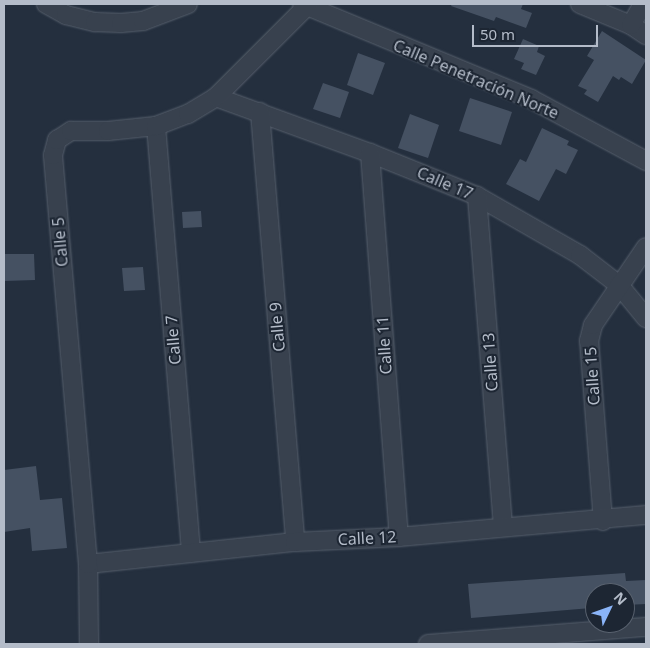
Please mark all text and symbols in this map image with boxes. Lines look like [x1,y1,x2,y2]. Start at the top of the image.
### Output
scale bar [475,15,601,47]
text: 50 m [480,24,515,44]
street label: Calle Penetración Norte [390,35,562,123]
street label: Calle 17 [414,163,476,203]
street label: Calle 5 [48,216,72,268]
street label: Calle 9 [265,301,289,353]
street label: Calle 7 [161,314,185,366]
street label: Calle 11 [372,315,396,375]
street label: Calle 13 [478,332,502,392]
street label: Calle 15 [580,346,604,406]
street label: Calle 12 [337,527,397,549]
north arrow [585,583,635,633]
text: N [610,588,632,609]

